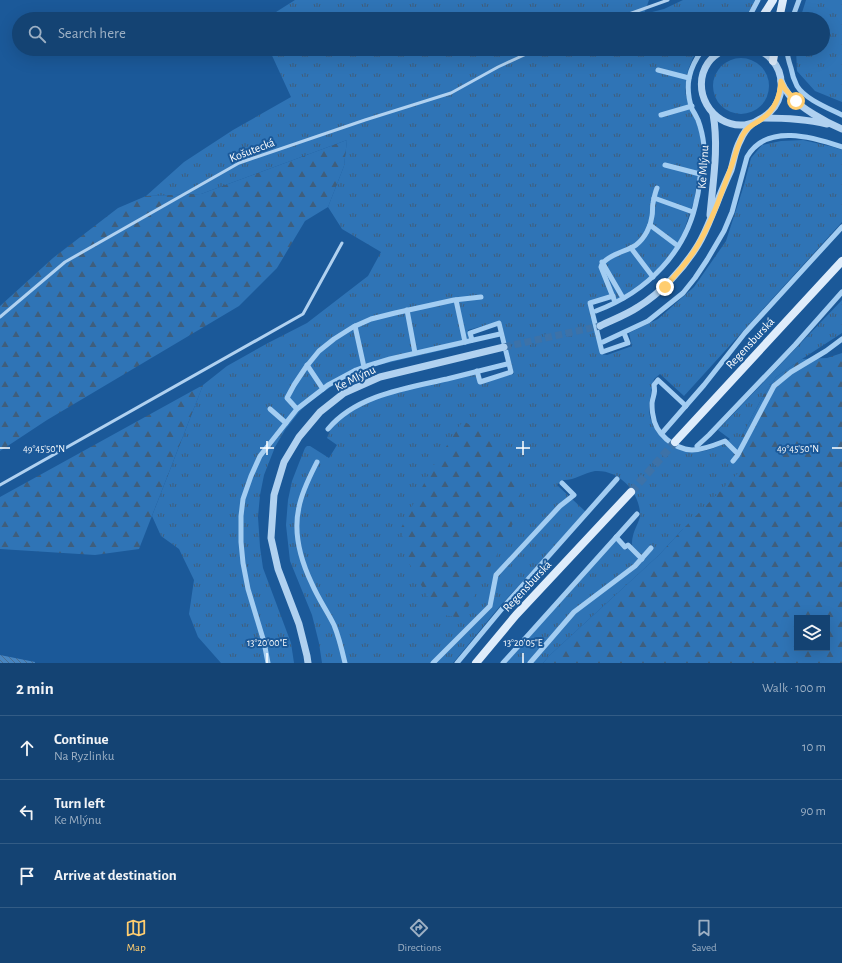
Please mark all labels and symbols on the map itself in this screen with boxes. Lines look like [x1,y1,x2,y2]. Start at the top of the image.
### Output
route start [787,92,805,110]
street label: Košutecká [228,136,277,164]
street label: Ke Mlýnu [695,145,712,189]
route end [656,278,674,296]
street label: Regensburská [723,315,777,371]
street label: Ke Mlýnu [333,363,378,394]
text: 49°45'50"N [23,444,65,454]
text: 49°45'50"N [777,444,819,454]
street label: Regensburská [500,558,554,614]
text: 13°20'00"E [247,638,287,648]
text: 13°20'05"E [503,638,543,648]

